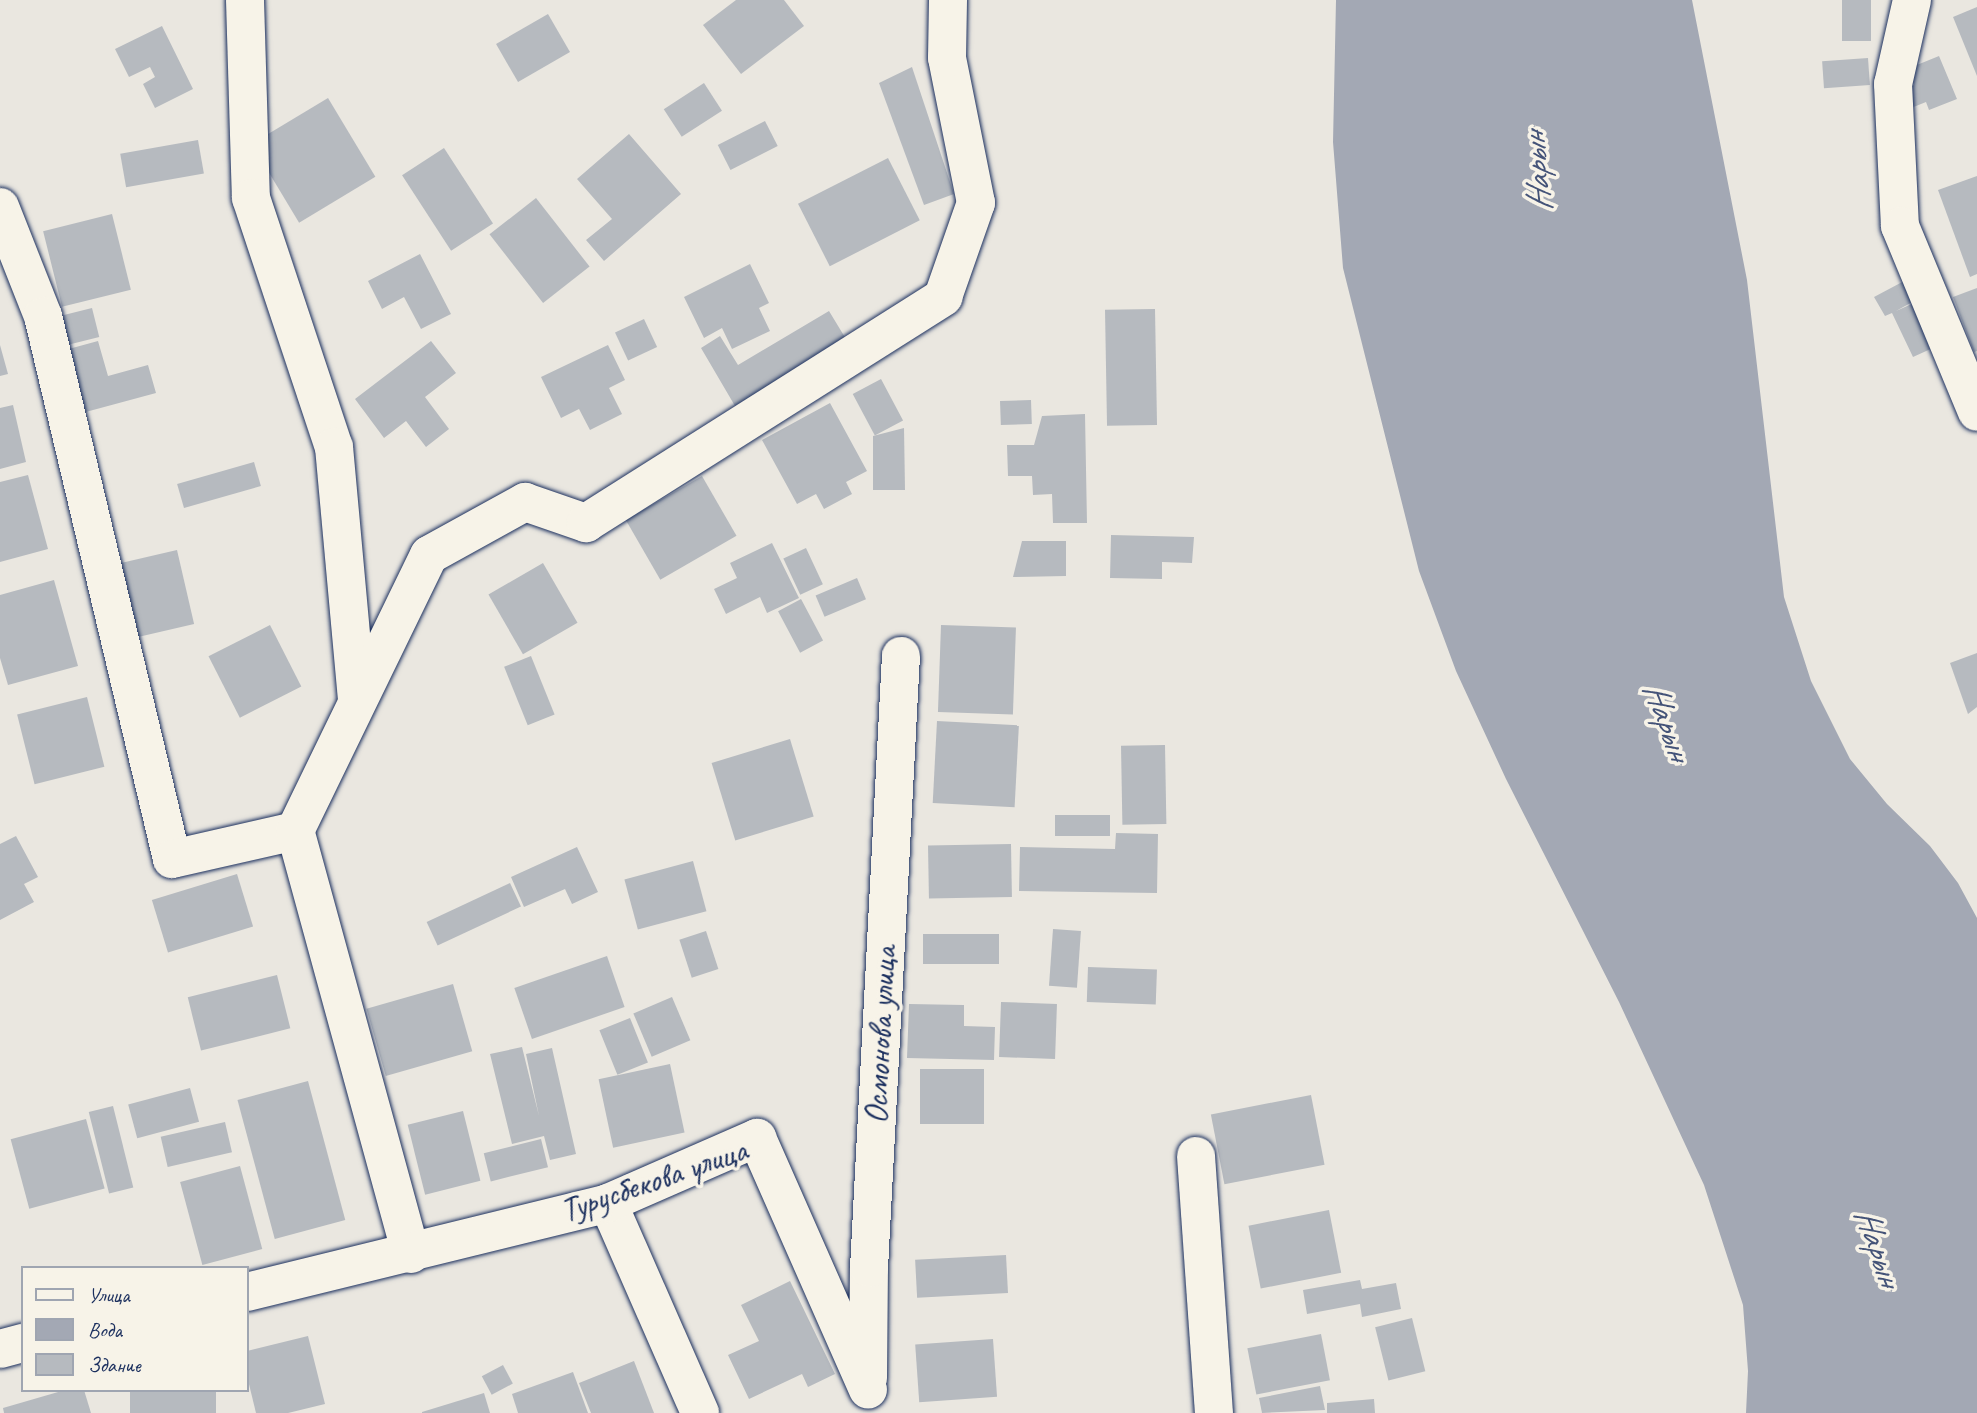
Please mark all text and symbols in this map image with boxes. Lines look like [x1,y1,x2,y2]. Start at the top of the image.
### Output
water label: Нарын [1513,130,1561,214]
water label: Нарын [1634,676,1700,766]
street label: Осмонова улица [857,945,905,1125]
street label: Турусбекова улица [554,1130,754,1232]
water label: Нарын [1845,1202,1911,1292]
legend [21,1266,248,1392]
text: Улица [88,1282,130,1308]
text: Вода [88,1317,122,1343]
text: Здание [88,1352,141,1378]

